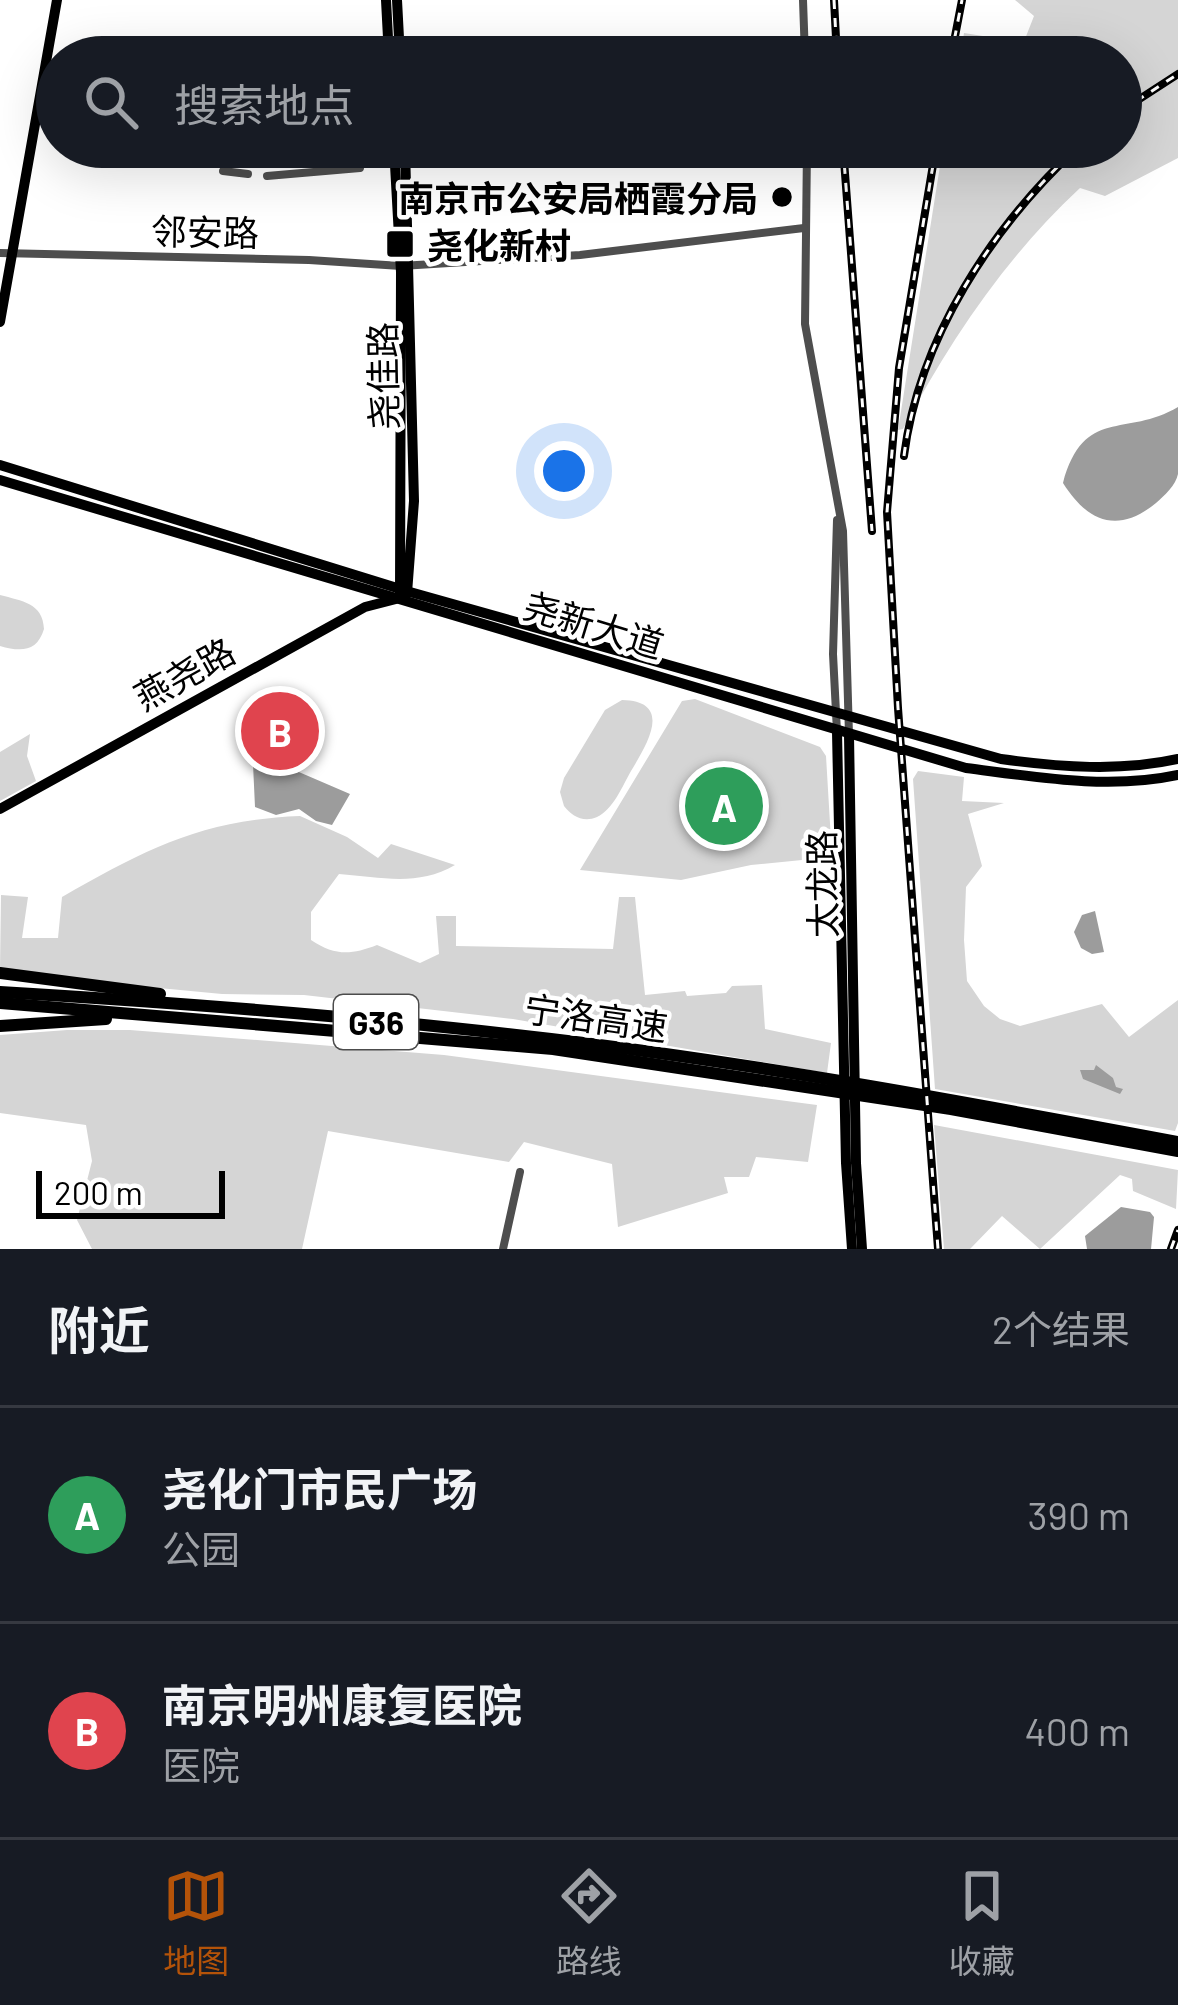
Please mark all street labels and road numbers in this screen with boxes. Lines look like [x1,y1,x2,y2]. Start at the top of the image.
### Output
street label: 邻安路 [151,209,259,253]
street label: 尧佳路 [360,322,404,430]
street label: 尧新大道 [519,582,669,666]
street label: 燕尧路 [126,628,242,718]
street label: 太龙路 [799,830,843,938]
street label: 宁洛高速 [522,986,670,1048]
road number: G36 [334,995,418,1049]

